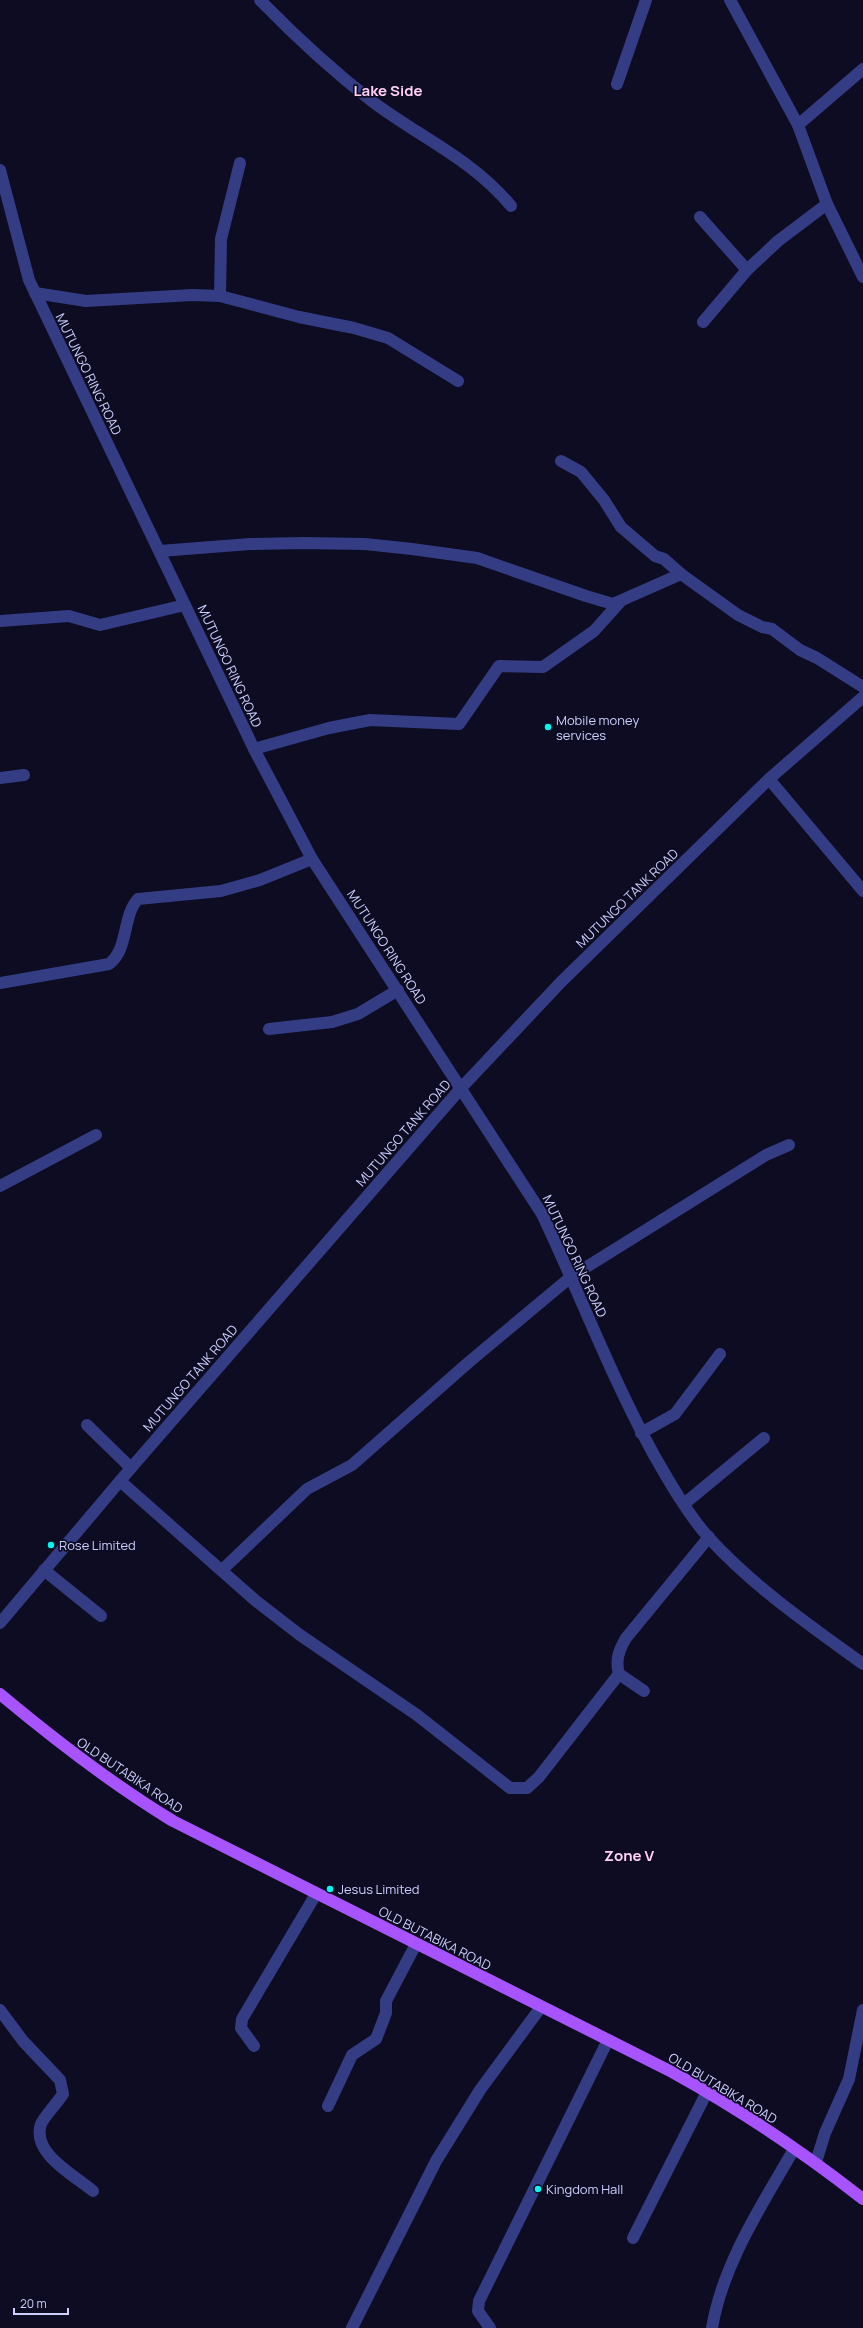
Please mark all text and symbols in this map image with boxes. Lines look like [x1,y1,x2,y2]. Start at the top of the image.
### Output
district label: Lake Side [354,80,422,101]
street label: MUTUNGO RING ROAD [52,310,126,438]
street label: MUTUNGO RING ROAD [194,602,266,730]
place label: Mobile money services [556,711,639,744]
marker: Mobile money services [543,722,553,732]
street label: MUTUNGO TANK ROAD [572,844,682,952]
street label: MUTUNGO RING ROAD [343,886,431,1008]
street label: MUTUNGO TANK ROAD [352,1076,455,1190]
street label: MUTUNGO RING ROAD [539,1192,611,1320]
street label: MUTUNGO TANK ROAD [139,1321,242,1435]
place label: Rose Limited [59,1536,136,1554]
marker: Rose Limited [46,1540,56,1550]
street label: OLD BUTABIKA ROAD [74,1733,187,1817]
district label: Zone V [604,1845,654,1866]
place label: Jesus Limited [338,1880,420,1898]
marker: Jesus Limited [325,1884,335,1894]
street label: OLD BUTABIKA ROAD [376,1902,495,1974]
street label: OLD BUTABIKA ROAD [665,2048,781,2128]
place label: Kingdom Hall [546,2180,623,2198]
marker: Kingdom Hall [533,2184,543,2194]
scale bar [14,2290,68,2316]
text: 20 m [20,2295,47,2312]

